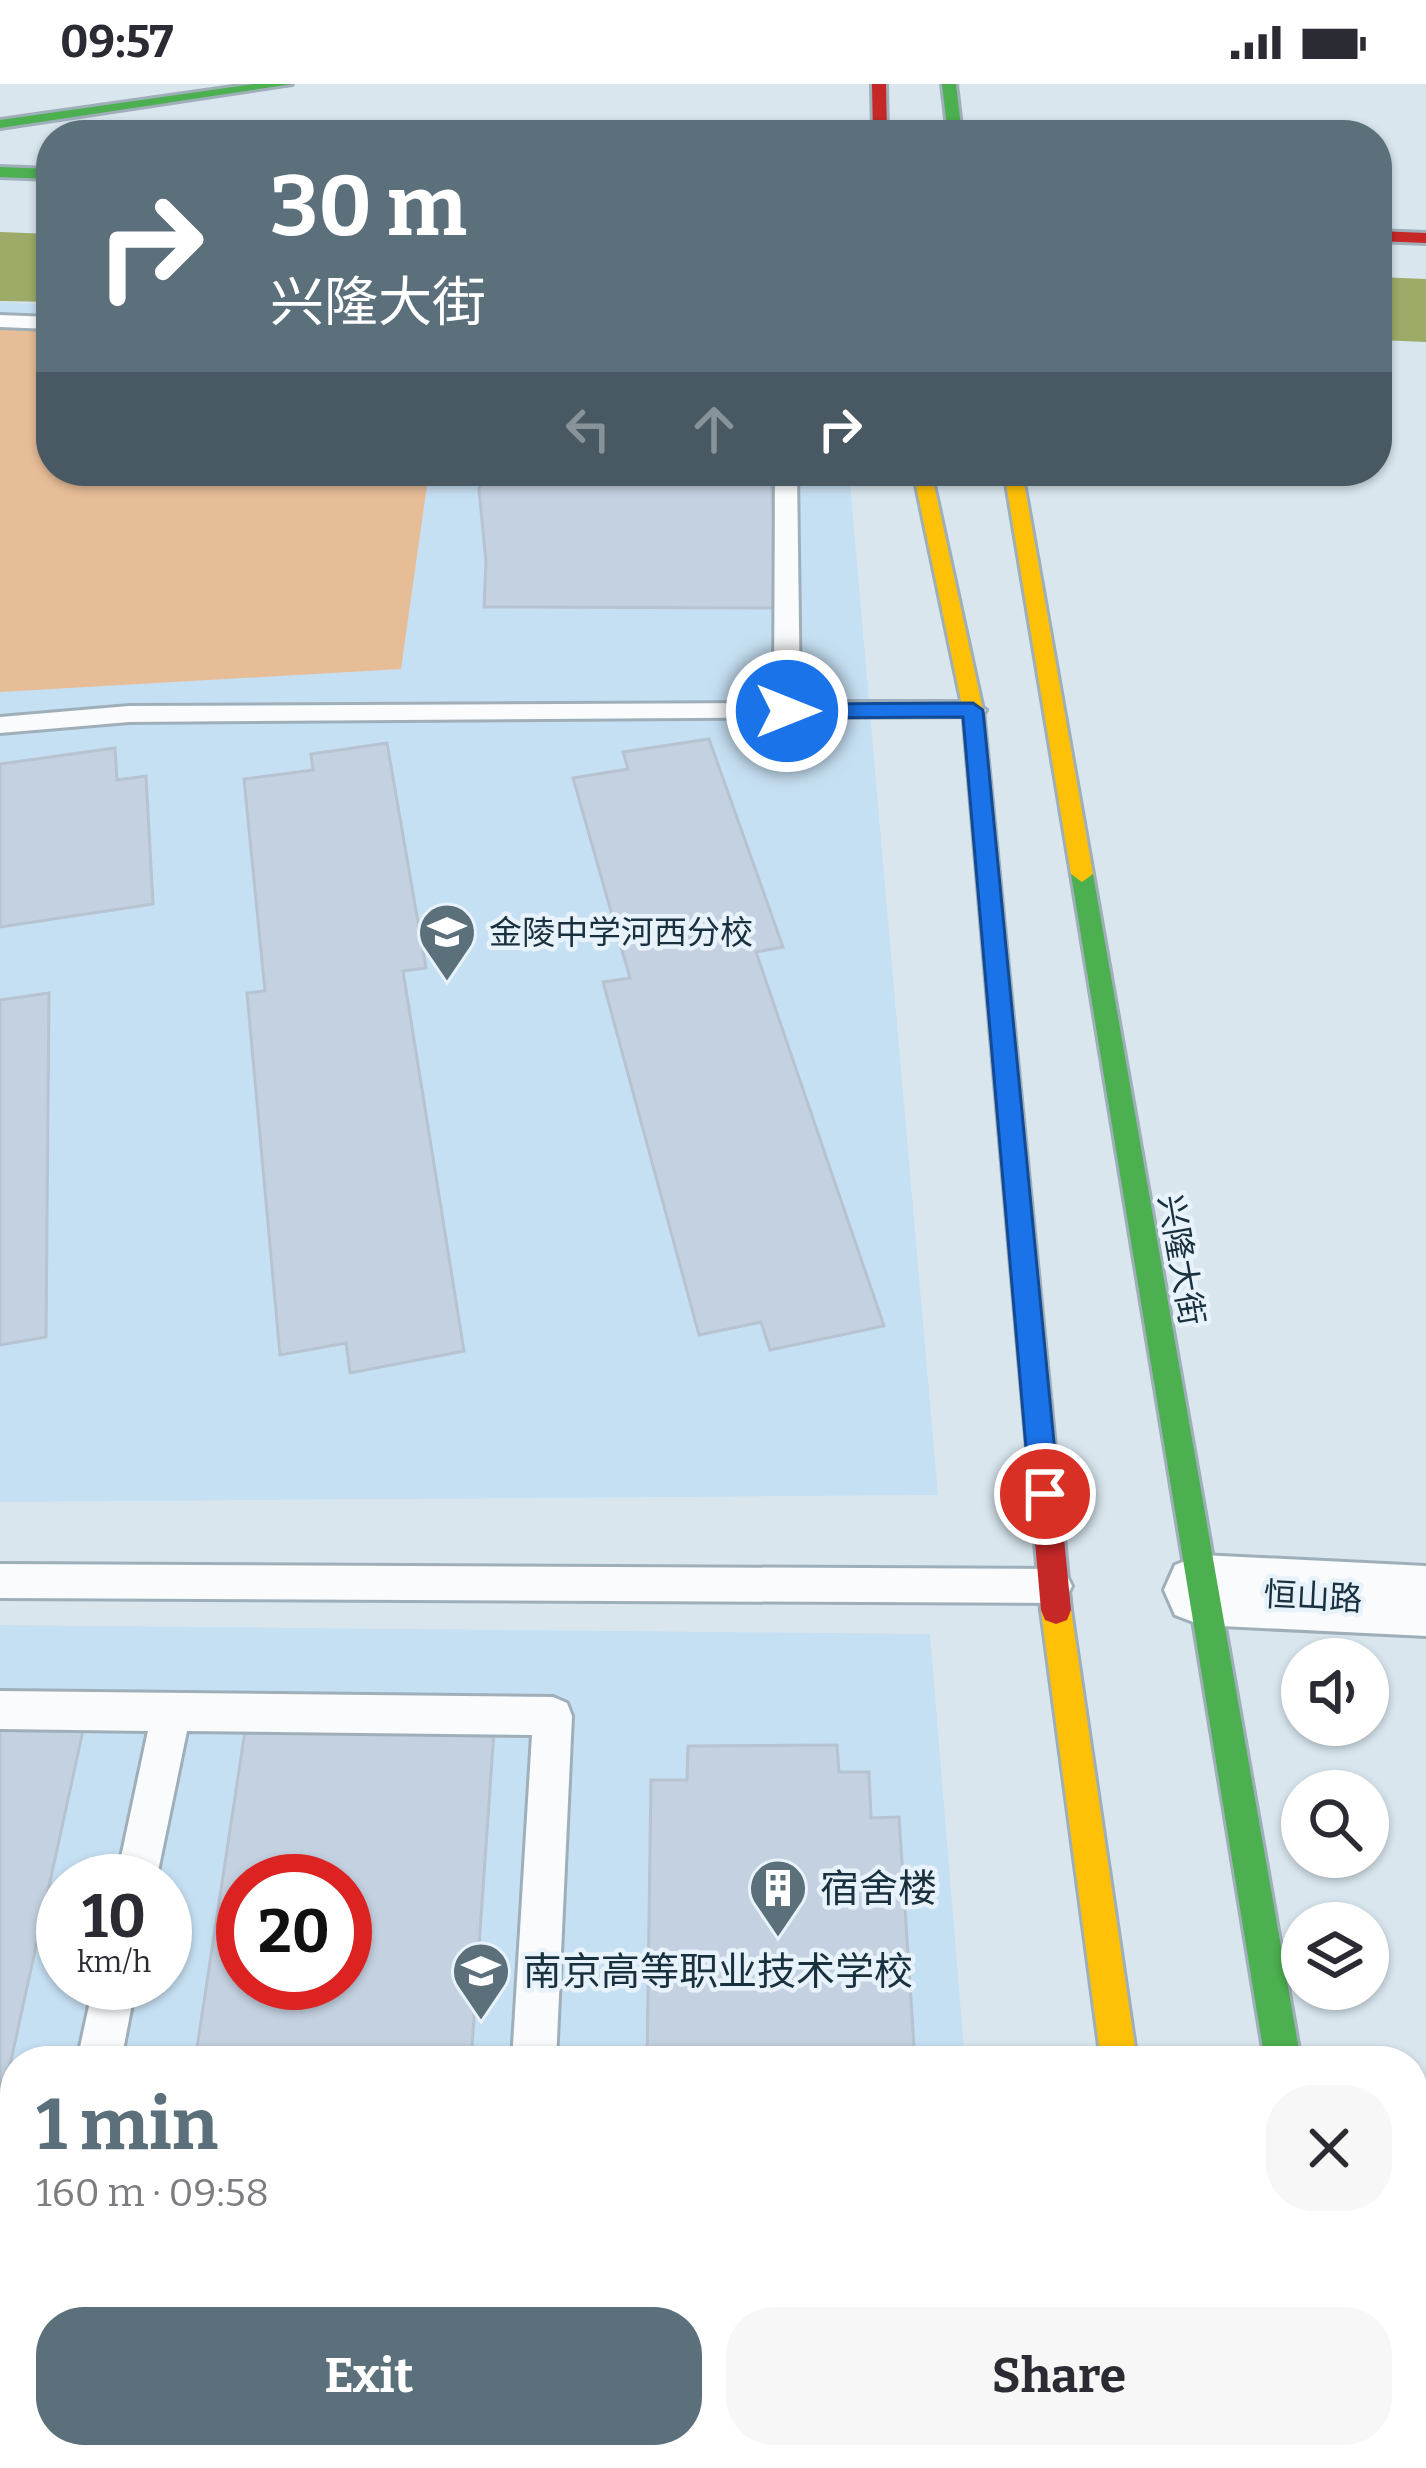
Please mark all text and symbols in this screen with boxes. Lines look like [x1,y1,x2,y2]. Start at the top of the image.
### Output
text: 09:57 [60,15,174,69]
text: 30 m [270,156,467,257]
icon: right [72,168,228,324]
text: 兴隆大街 [270,271,486,335]
icon: left [555,396,621,462]
icon: ahead [681,396,747,462]
icon: right [807,396,873,462]
position arrow [724,648,850,774]
school or university icon: 金陵中学河西分校 [416,901,478,983]
place label: 金陵中学河西分校 [489,913,753,953]
street label: 兴隆大街 [1150,1192,1212,1329]
pin [994,1443,1096,1545]
icon: arrive [1012,1461,1078,1527]
street label: 恒山路 [1262,1574,1363,1620]
map controls [1281,1638,1389,2010]
button: sound [1281,1638,1389,1746]
button: search [1281,1770,1389,1878]
speed limit sign: 20 [216,1854,372,2010]
building icon: 宿舍楼 [747,1857,809,1939]
place label: 宿舍楼 [820,1866,937,1912]
text: 10 [82,1881,146,1953]
button: layers [1281,1902,1389,2010]
school or university icon: 南京高等职业技术学校 [450,1940,512,2022]
text: km/h [77,1944,151,1980]
place label: 南京高等职业技术学校 [523,1949,913,1995]
text: 1 min [36,2082,218,2168]
button: close [1266,2085,1392,2211]
text: 160 m · 09:58 [36,2170,269,2216]
button: Exit [36,2307,702,2445]
button: Share [726,2307,1392,2445]

